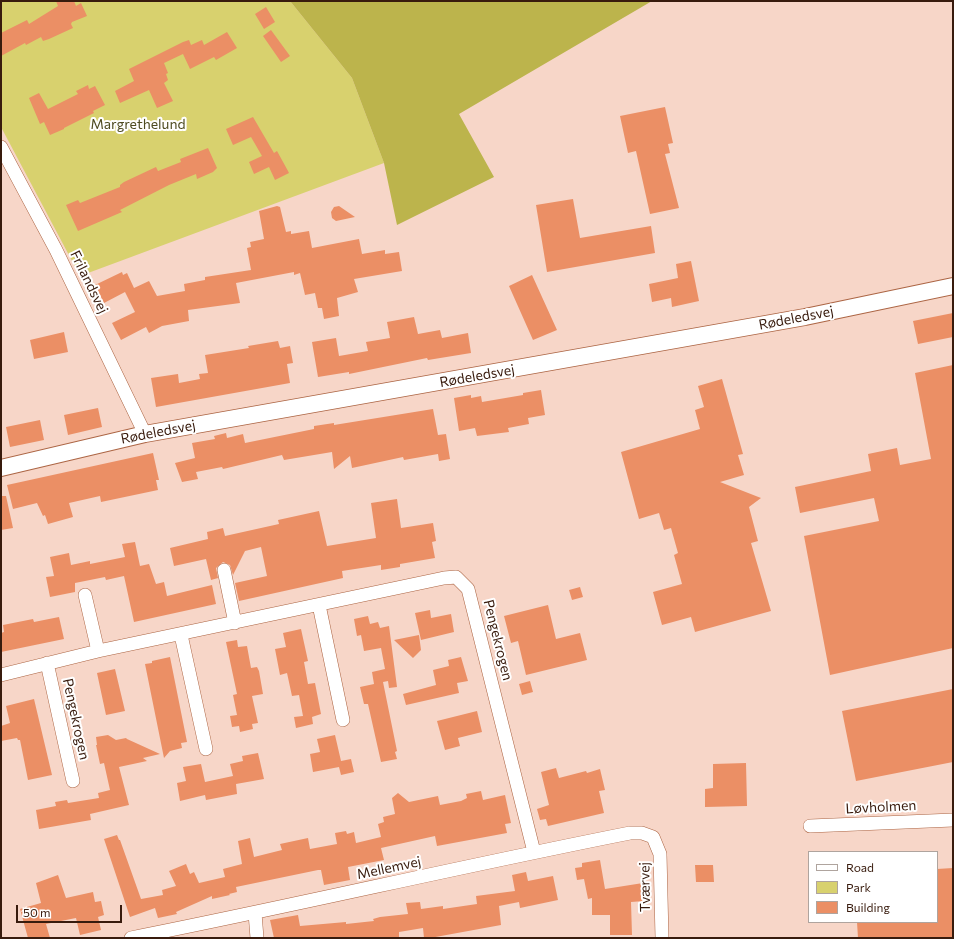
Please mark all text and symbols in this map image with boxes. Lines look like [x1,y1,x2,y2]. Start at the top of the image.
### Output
park label: Margrethelund [90,116,186,132]
street label: Frilandsvej [67,248,111,316]
street label: Rødeledsvej [757,303,835,333]
street label: Rødeledsvej [438,361,516,391]
street label: Rødeledsvej [119,417,197,447]
street label: Pengekrogen [480,598,516,682]
street label: Pengekrogen [59,677,93,761]
street label: Løvholmen [845,797,917,817]
legend [808,851,938,923]
street label: Mellemvej [355,853,423,883]
text: Road [846,860,874,874]
street label: Tværvej [636,862,654,912]
text: Park [846,880,871,894]
scale bar [18,897,124,923]
text: Building [846,900,890,914]
text: 50 m [23,905,51,919]

